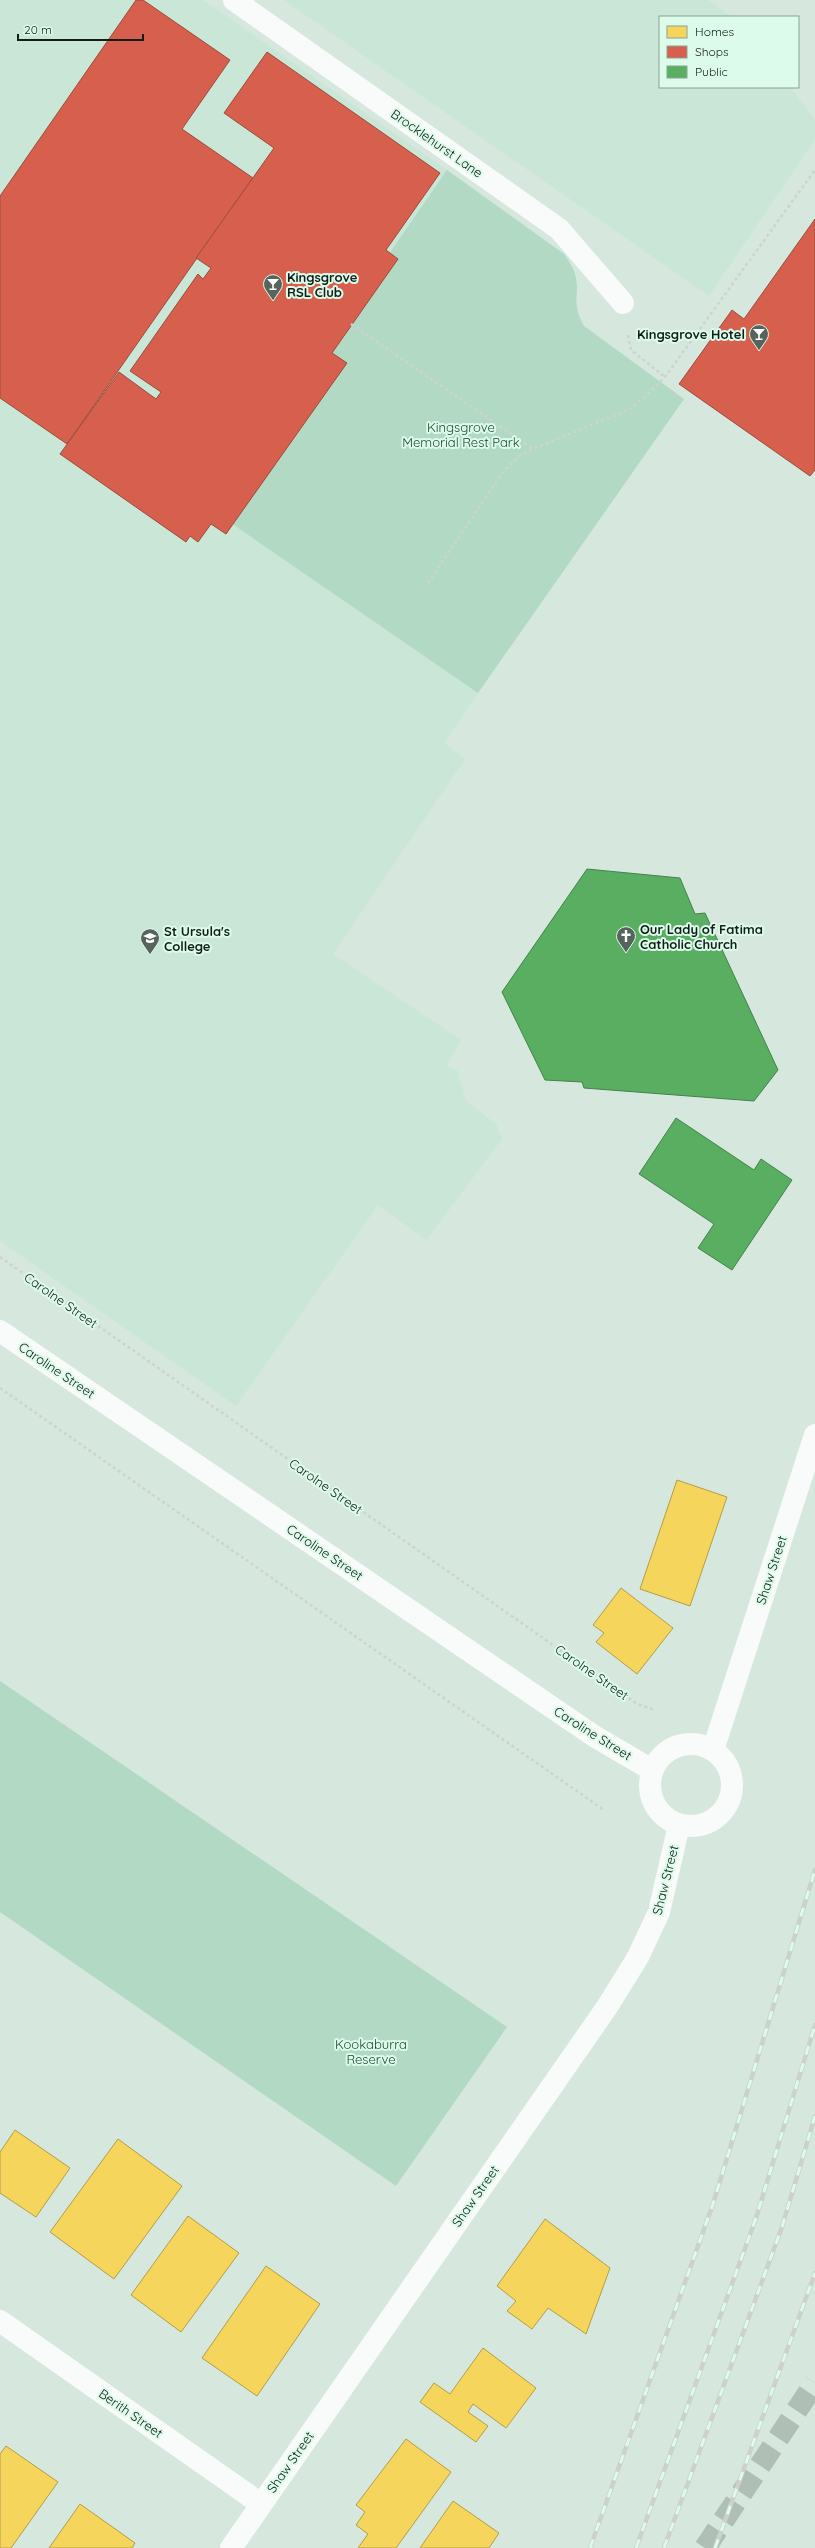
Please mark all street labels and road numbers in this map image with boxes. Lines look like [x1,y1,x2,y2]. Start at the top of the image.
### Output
street label: Brocklehurst Lane [388,105,486,181]
street label: Carolne Street [21,1269,101,1331]
street label: Caroline Street [16,1339,98,1401]
street label: Carolne Street [286,1455,366,1517]
street label: Caroline Street [284,1521,366,1583]
street label: Shaw Street [752,1534,790,1606]
street label: Carolne Street [552,1641,632,1703]
street label: Caroline Street [551,1703,635,1763]
street label: Shaw Street [649,1843,681,1917]
street label: Shaw Street [448,2162,502,2230]
street label: Berith Street [96,2385,166,2441]
street label: Shaw Street [263,2428,317,2496]

